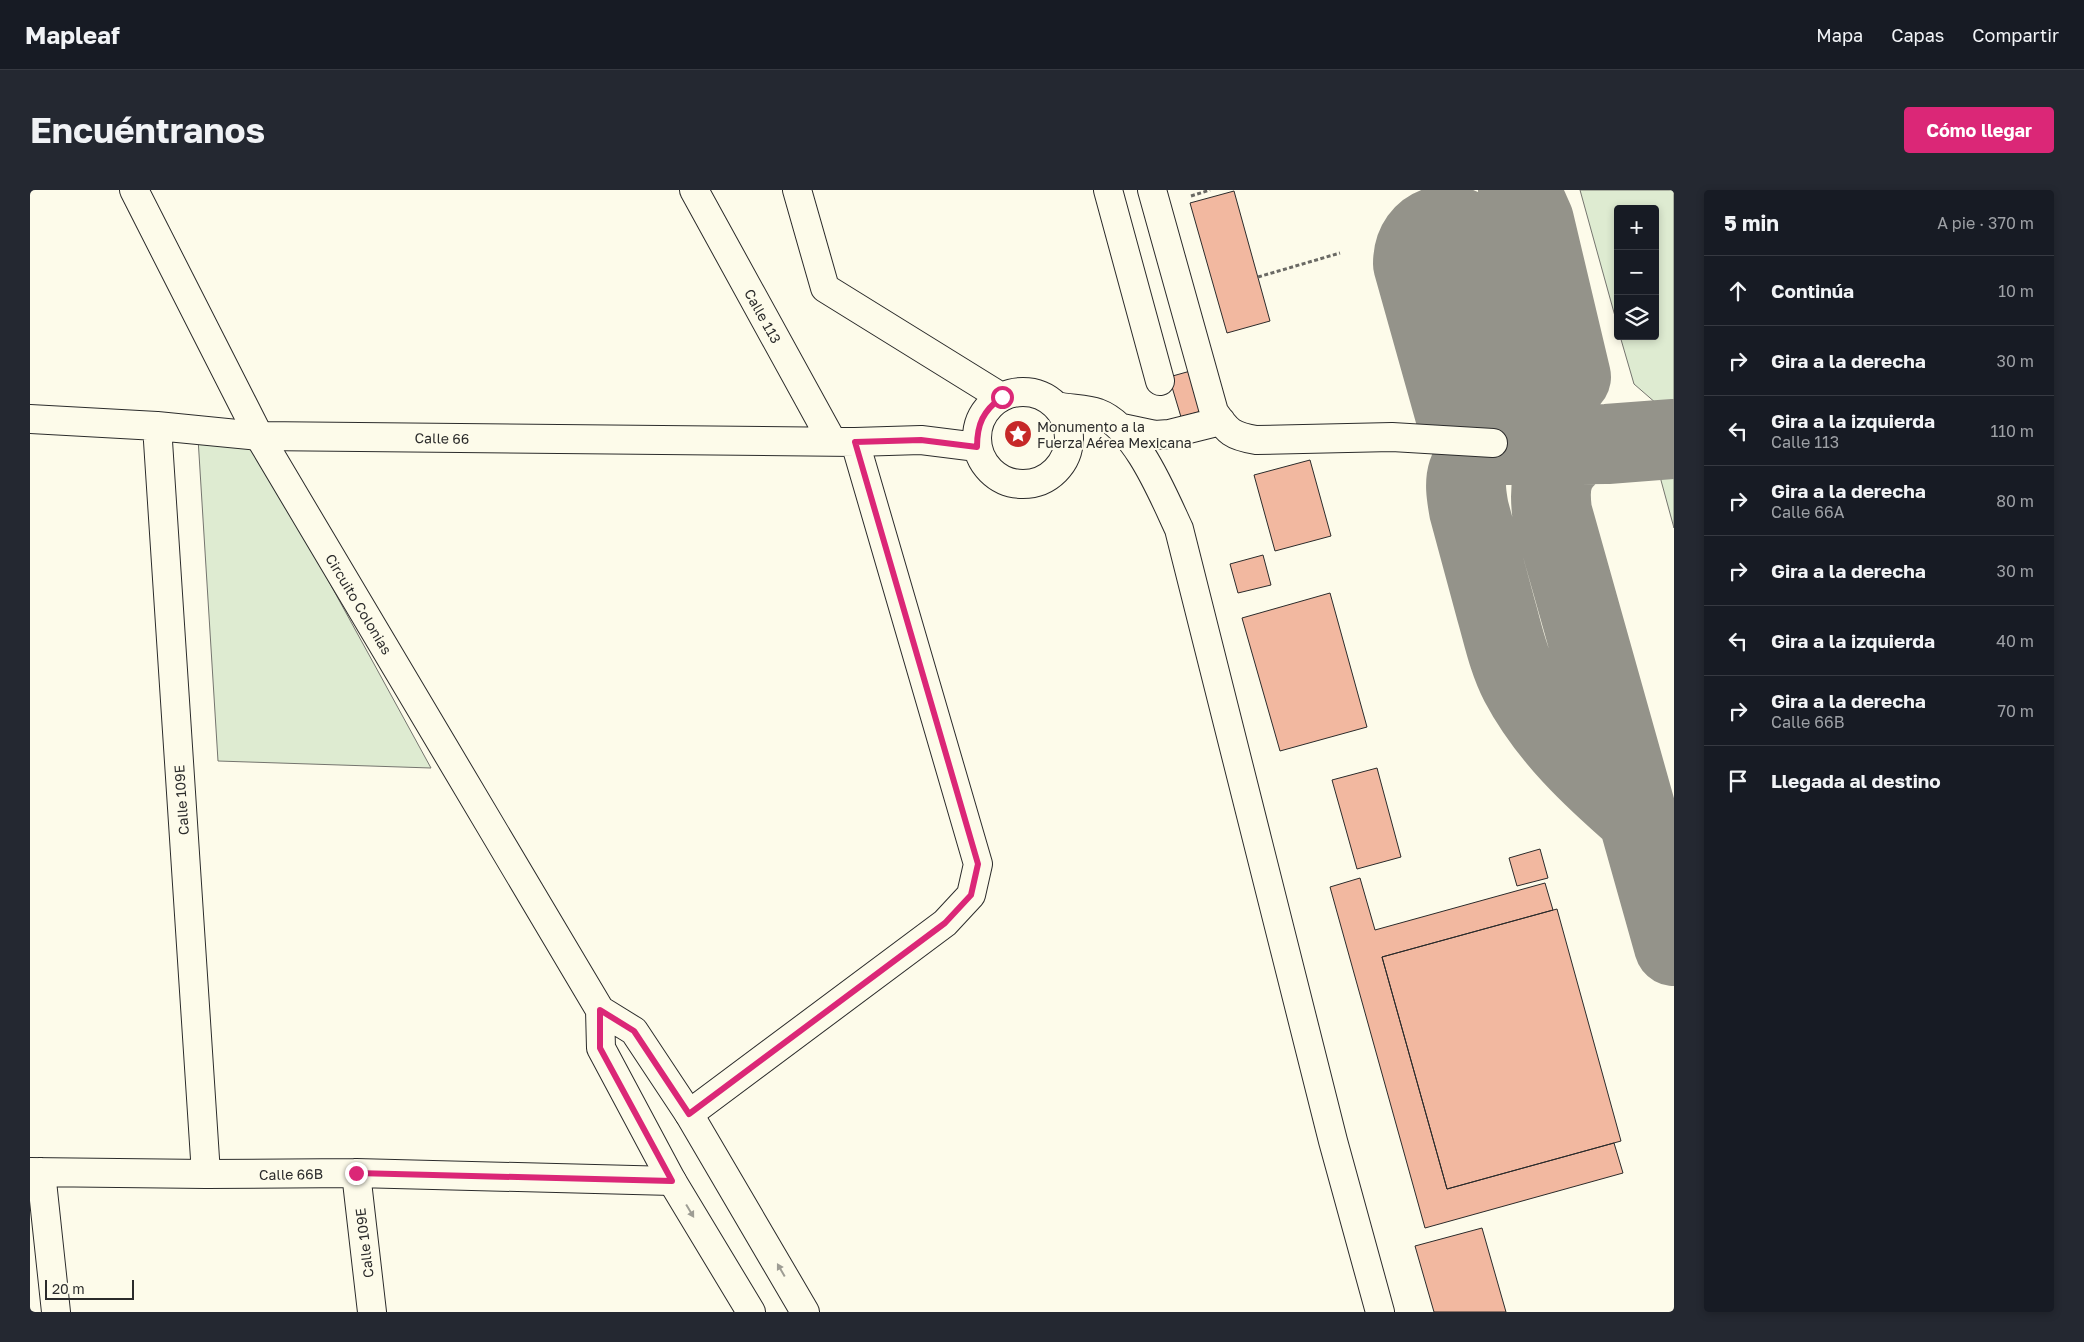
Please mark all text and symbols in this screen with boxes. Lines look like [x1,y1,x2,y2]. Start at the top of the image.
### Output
text: Mapleaf [25,20,120,49]
text: Mapa [1816,24,1863,46]
text: Capas [1891,24,1944,46]
text: Compartir [1972,24,2059,46]
button: Cómo llegar [1904,107,2054,153]
text: Encuéntranos [30,109,265,151]
map controls [1614,205,1659,340]
button: + [1614,205,1659,250]
text: 5 min [1724,210,1779,236]
text: A pie · 370 m [1937,213,2034,233]
button: − [1614,250,1659,295]
icon: ahead [1724,277,1752,305]
text: Continúa [1771,279,1854,302]
text: 10 m [1998,281,2034,301]
street label: Calle 113 [741,286,785,346]
button: layers [1614,295,1659,340]
icon: right [1724,347,1752,375]
text: Gira a la derecha [1771,349,1926,372]
text: 30 m [1997,351,2034,371]
route start [991,386,1014,409]
text: Gira a la izquierda [1771,409,1935,432]
icon: left [1724,417,1752,445]
place label: Monumento a la Fuerza Aérea Mexicana [1037,418,1192,451]
place icon: Monumento a la Fuerza Aérea Mexicana [1003,419,1033,449]
text: 110 m [1990,421,2034,441]
street label: Calle 66 [414,429,470,447]
text: Calle 113 [1771,432,1839,452]
text: Gira a la derecha [1771,479,1926,502]
icon: right [1724,487,1752,515]
text: 80 m [1996,491,2034,511]
text: Calle 66A [1771,502,1844,522]
street label: Circuito Colonias [322,551,396,657]
icon: right [1724,557,1752,585]
text: Gira a la derecha [1771,559,1926,582]
text: 30 m [1997,561,2034,581]
icon: left [1724,627,1752,655]
text: Gira a la izquierda [1771,629,1935,652]
text: 40 m [1996,631,2034,651]
text: Gira a la derecha [1771,689,1926,712]
icon: right [1724,697,1752,725]
text: 70 m [1997,701,2034,721]
text: Calle 66B [1771,712,1844,732]
street label: Calle 109E [170,764,192,836]
icon: arrive [1724,767,1752,795]
text: Llegada al destino [1771,769,1941,792]
route end [345,1162,368,1185]
street label: Calle 66B [259,1165,323,1183]
one-way arrow [685,1204,694,1217]
street label: Calle 109E [351,1207,377,1279]
one-way arrow [776,1263,785,1276]
scale bar [45,1277,134,1300]
text: 20 m [52,1280,85,1297]

